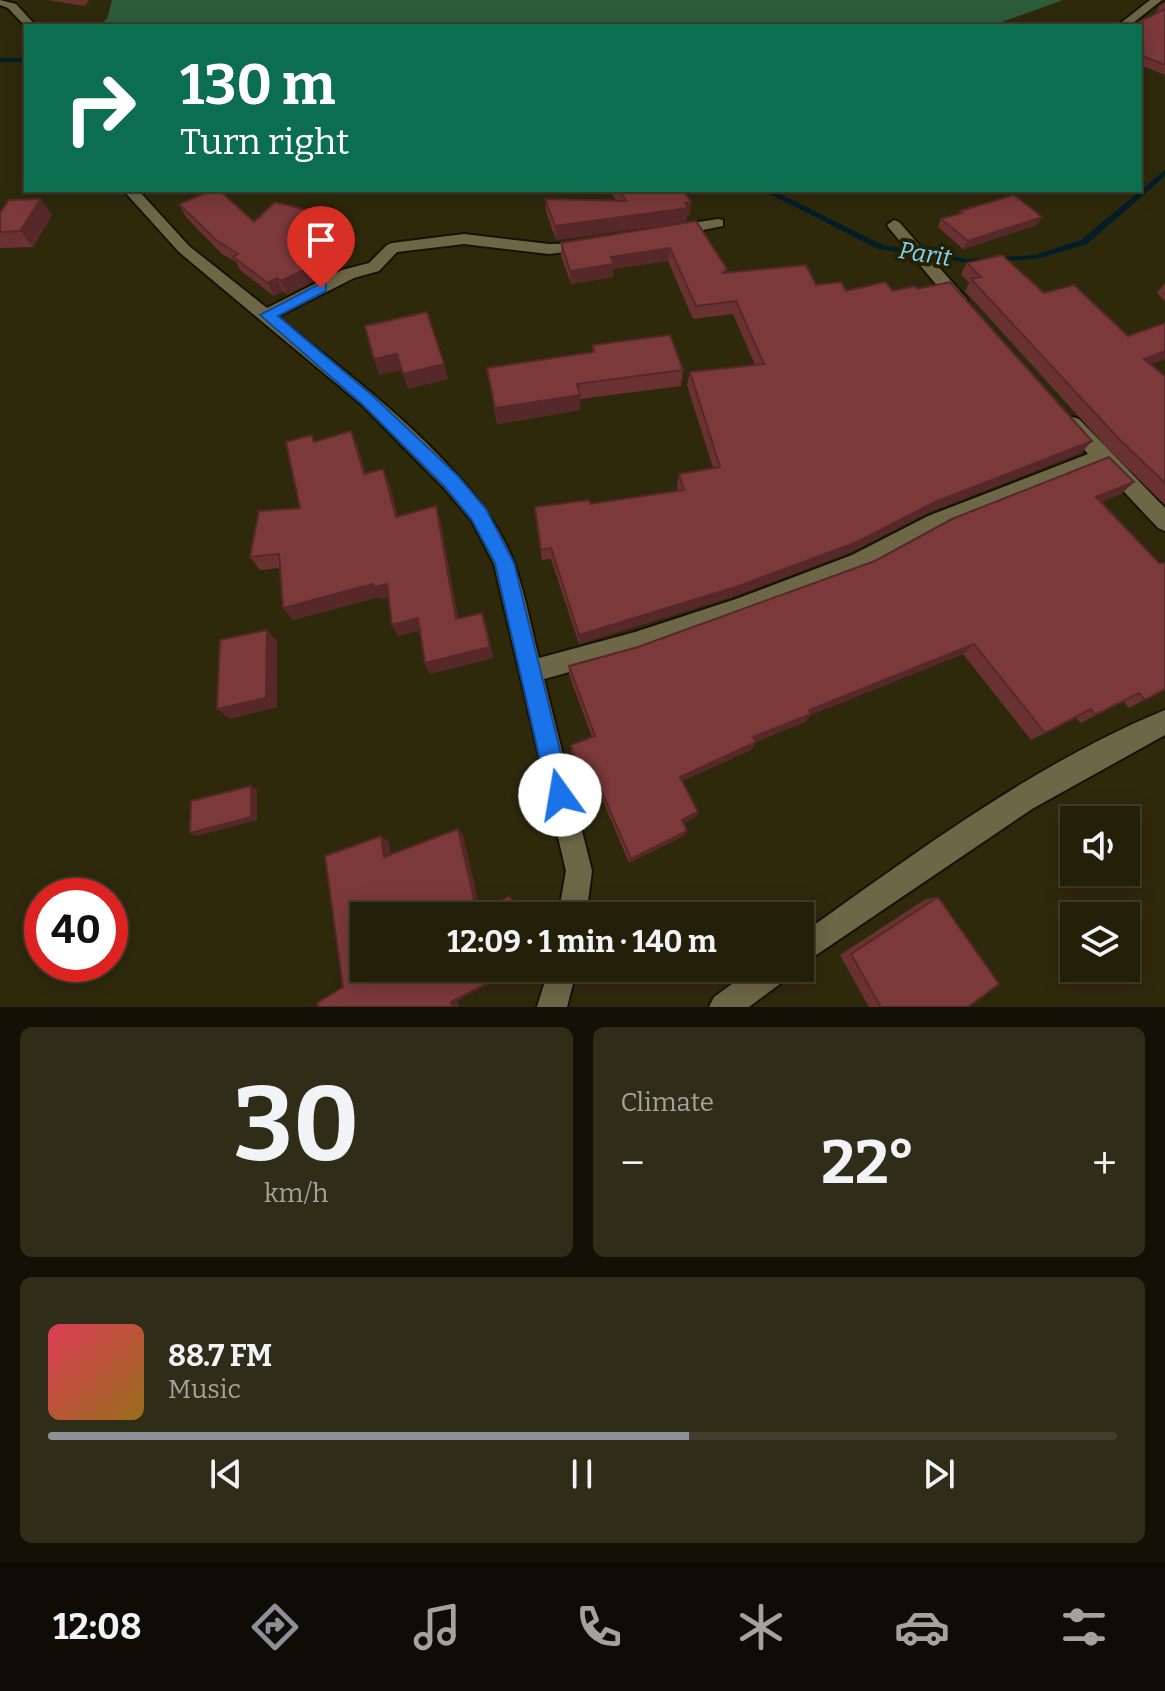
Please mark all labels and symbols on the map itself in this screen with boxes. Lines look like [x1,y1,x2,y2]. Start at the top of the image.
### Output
pin [287,206,355,288]
water label: Parit [897,236,954,272]
position arrow [518,753,602,837]
speed limit sign: 40 [24,878,128,982]

